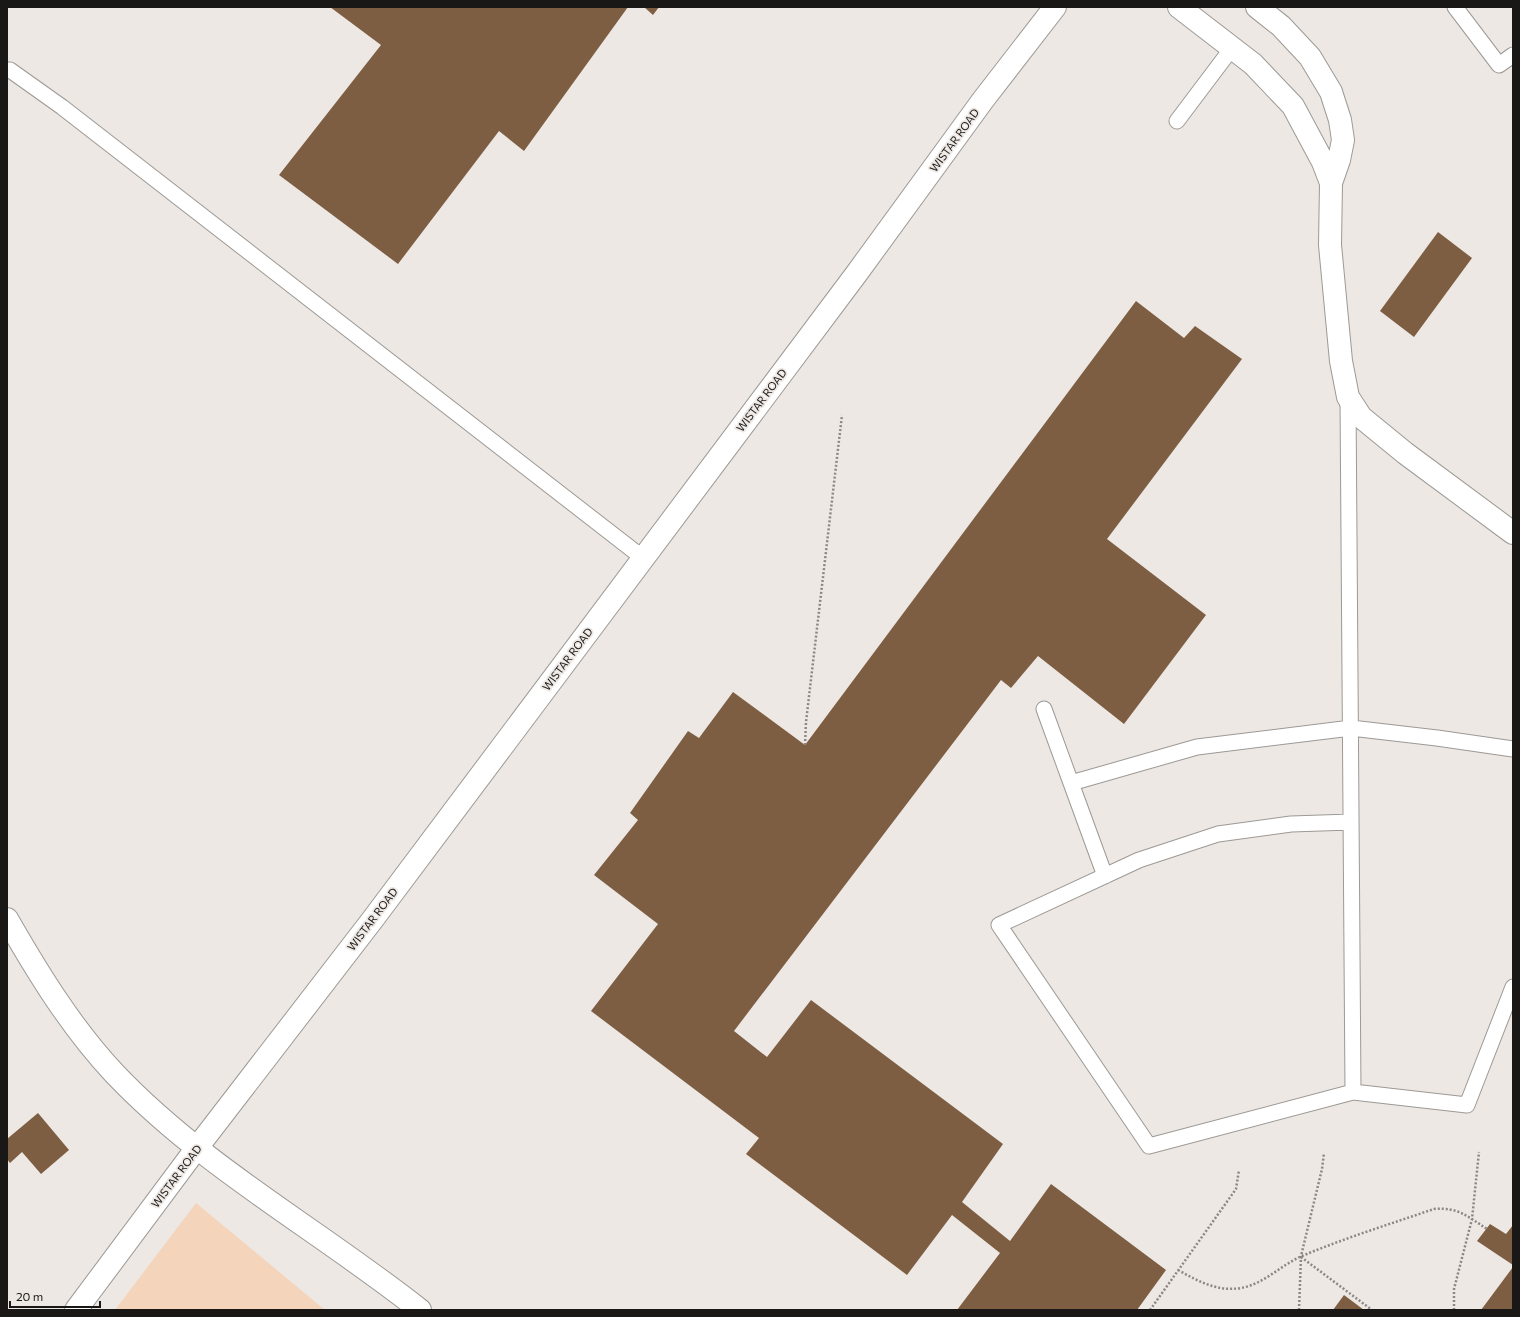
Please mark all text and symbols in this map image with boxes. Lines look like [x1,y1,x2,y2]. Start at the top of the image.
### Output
street label: WISTAR ROAD [927,106,981,174]
street label: WISTAR ROAD [733,366,789,434]
street label: WISTAR ROAD [539,625,595,693]
street label: WISTAR ROAD [344,885,400,953]
street label: WISTAR ROAD [148,1142,204,1210]
scale bar [10,1283,100,1309]
text: 20 m [16,1289,43,1303]

